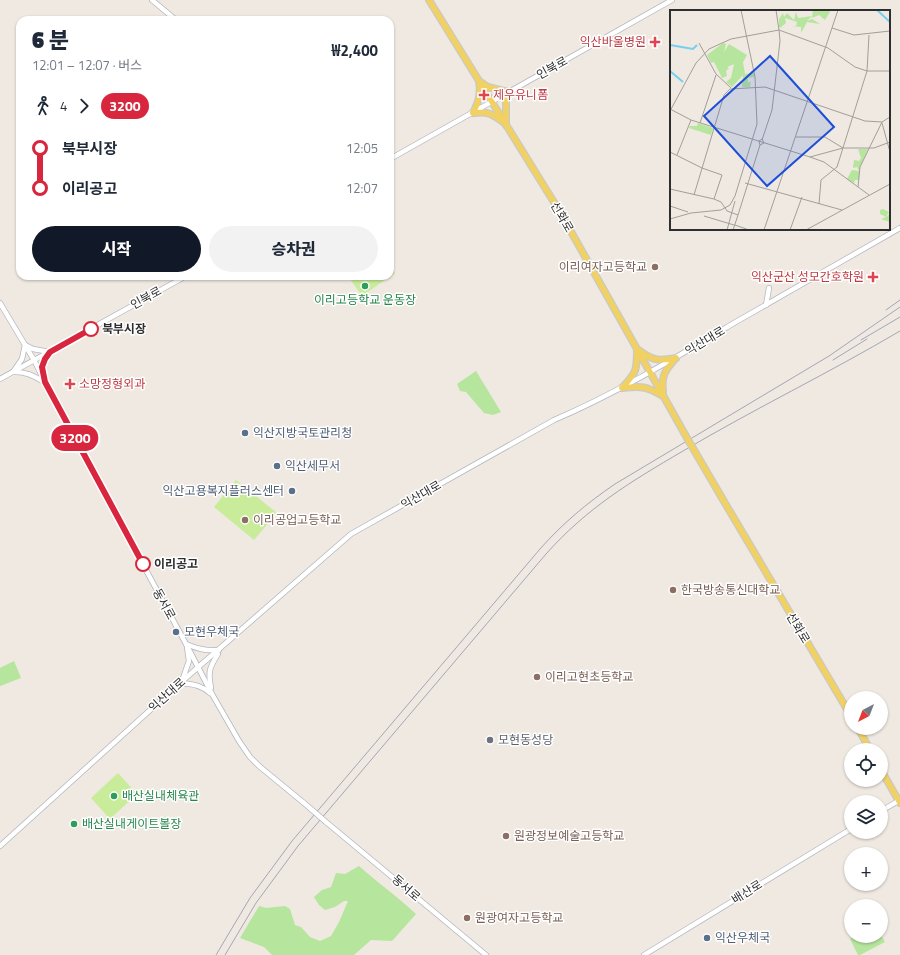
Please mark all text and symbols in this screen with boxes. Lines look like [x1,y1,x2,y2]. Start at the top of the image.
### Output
inset map [670,10,890,230]
text: 6 분 [32,23,69,57]
place label: 익산바울병원 [580,32,646,51]
marker: 익산바울병원 [649,36,661,48]
text: ₩2,400 [332,39,378,62]
street label: 인북로 [533,51,571,84]
text: 12:01 – 12:07 · 버스 [32,55,142,75]
place label: 제우유니폼 [493,85,548,104]
marker: 제우유니폼 [478,89,490,101]
icon: walk [32,95,54,117]
icon: forward [73,95,95,117]
text: 3200 [109,95,141,116]
text: 4 [60,96,67,116]
text: 북부시장 [62,137,117,160]
text: 12:05 [346,138,378,158]
text: 이리공고 [62,177,117,200]
text: 12:07 [346,178,378,198]
street label: 선화로 [546,198,579,236]
button: 시작 [32,226,201,272]
button: 승차권 [209,226,378,272]
place label: 이리여자고등학교 [559,257,647,276]
marker: 이리여자고등학교 [650,262,660,272]
place label: 익산군산 성모간호학원 [751,267,864,286]
marker: 익산군산 성모간호학원 [867,271,879,283]
street label: 인북로 [127,281,165,314]
marker: 이리고등학교 운동장 [360,281,370,291]
place label: 이리고등학교 운동장 [314,290,416,309]
place label: 북부시장 [102,319,146,338]
marker: 북부시장 [83,321,99,337]
street label: 익산대로 [681,321,729,360]
place label: 소망정형외과 [79,374,145,393]
marker: 소망정형외과 [64,378,76,390]
place label: 익산지방국토관리청 [253,423,352,442]
line badge: 3200 [47,425,103,451]
text: 3200 [59,427,91,448]
marker: 익산지방국토관리청 [240,428,250,438]
place label: 익산세무서 [285,456,340,475]
marker: 익산세무서 [272,461,282,471]
street label: 익산대로 [397,475,445,514]
place label: 익산고용복지플러스센터 [163,481,284,500]
marker: 익산고용복지플러스센터 [287,486,297,496]
place label: 이리공업고등학교 [253,510,341,529]
marker: 이리공업고등학교 [240,515,250,525]
place label: 이리공고 [154,554,198,573]
marker: 이리공고 [135,556,151,572]
place label: 한국방송통신대학교 [681,580,780,599]
street label: 동서로 [148,585,181,623]
marker: 한국방송통신대학교 [668,585,678,595]
street label: 선화로 [782,609,815,647]
place label: 모현우체국 [184,622,239,641]
marker: 모현우체국 [171,627,181,637]
place label: 이리고현초등학교 [545,667,633,686]
marker: 이리고현초등학교 [532,672,542,682]
street label: 익산대로 [144,673,189,716]
north arrow [844,691,888,735]
map controls [844,691,888,943]
place label: 모현동성당 [498,730,553,749]
marker: 모현동성당 [485,735,495,745]
button: locate [844,743,888,787]
place label: 배산실내체육관 [122,786,199,805]
marker: 배산실내체육관 [109,791,119,801]
button: layers [844,795,888,839]
place label: 배산실내게이트볼장 [82,814,181,833]
marker: 배산실내게이트볼장 [69,819,79,829]
place label: 원광정보예술고등학교 [514,826,624,845]
marker: 원광정보예술고등학교 [501,831,511,841]
button: + [844,847,888,891]
street label: 동서로 [388,870,425,906]
street label: 배산로 [728,875,766,908]
button: − [844,899,888,943]
place label: 원광여자고등학교 [475,908,563,927]
marker: 원광여자고등학교 [462,913,472,923]
place label: 익산우체국 [715,928,770,947]
marker: 익산우체국 [702,933,712,943]

